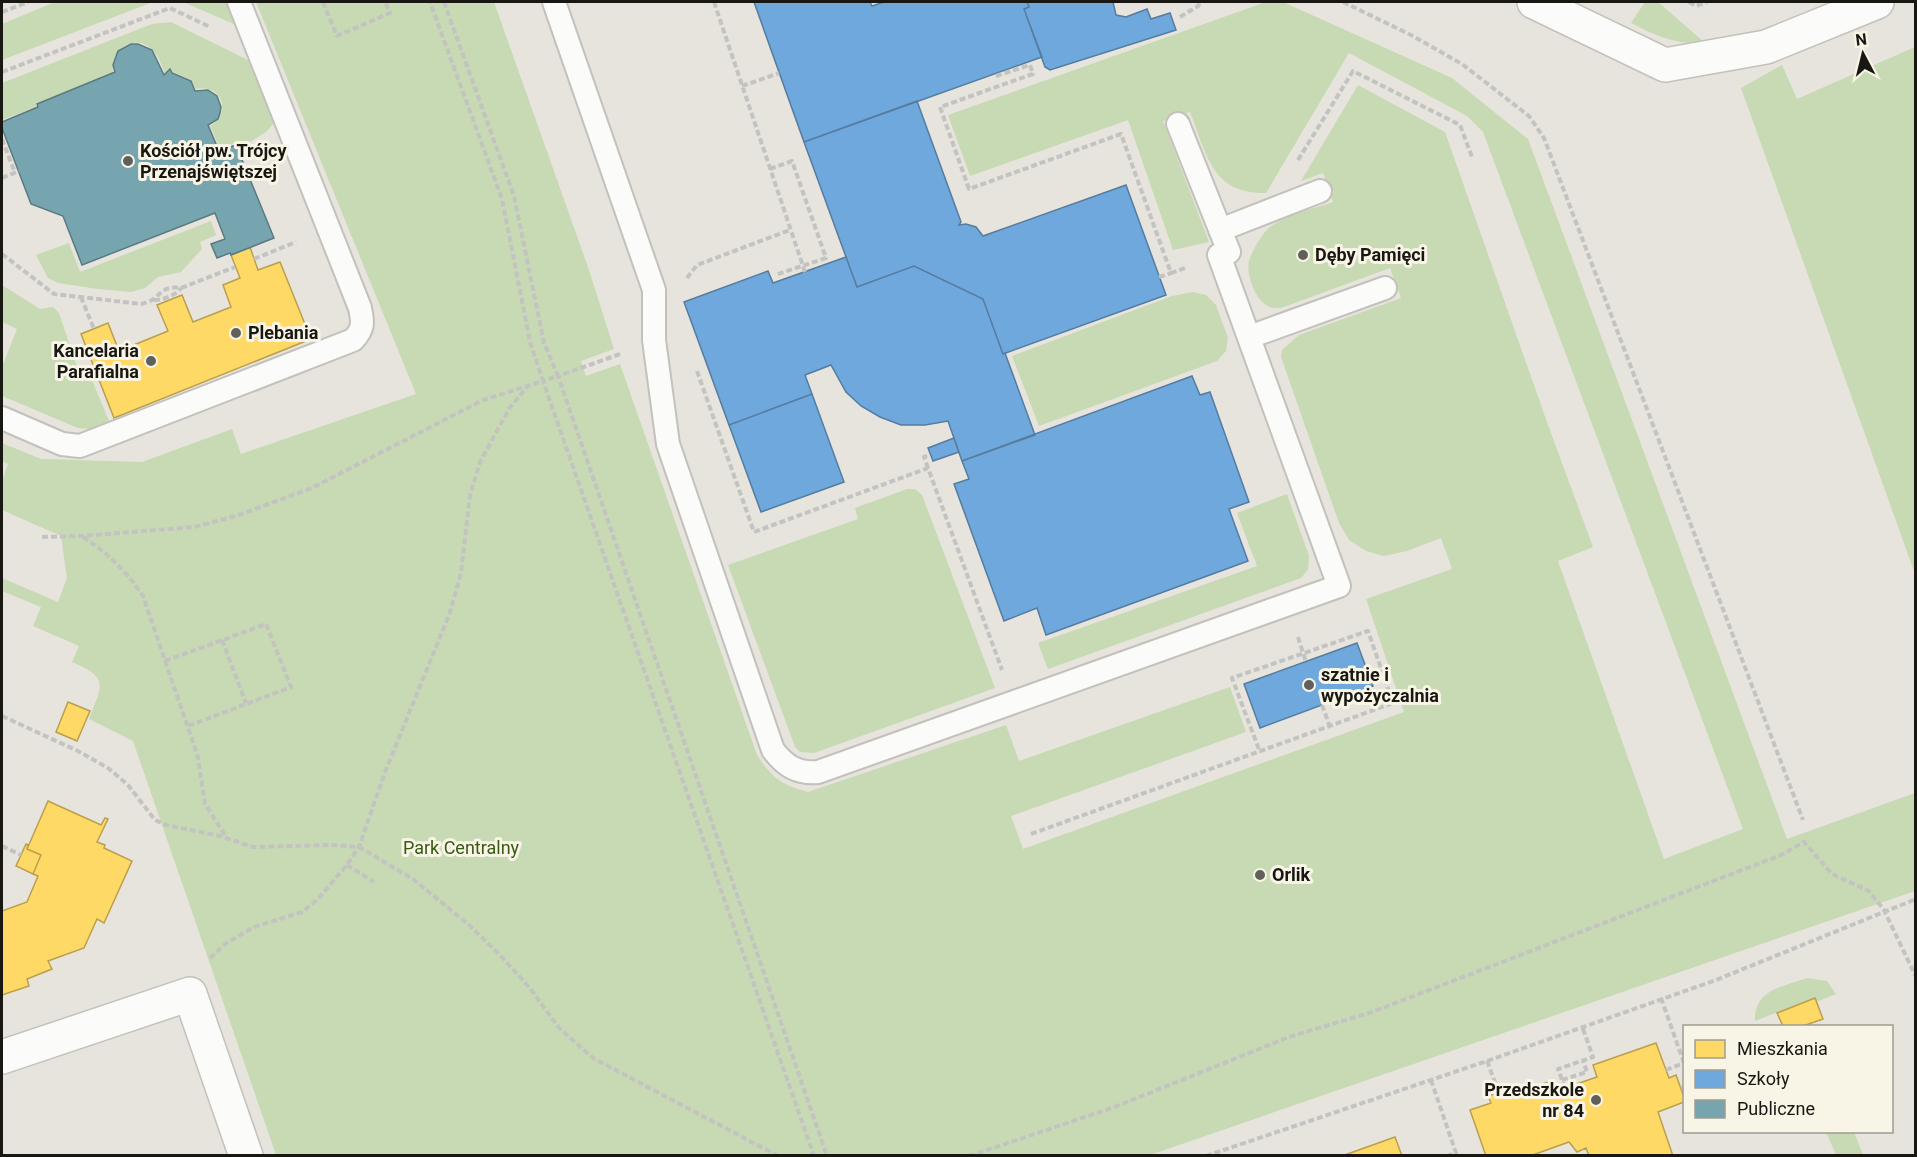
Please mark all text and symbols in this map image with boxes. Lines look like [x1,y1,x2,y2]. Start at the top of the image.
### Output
north arrow [1833,24,1893,84]
text: N [1854,29,1868,50]
place label: Kościół pw. Trójcy Przenajświętszej [140,140,287,182]
marker: Kościół pw. Trójcy Przenajświętszej [121,154,135,168]
place label: Dęby Pamięci [1315,244,1425,265]
marker: Dęby Pamięci [1296,248,1310,262]
place label: Plebania [248,322,319,343]
marker: Plebania [229,326,243,340]
place label: Kancelaria Parafialna [53,340,139,382]
marker: Kancelaria Parafialna [144,354,158,368]
place label: szatnie i wypożyczalnia [1321,664,1439,706]
marker: szatnie i wypożyczalnia [1302,678,1316,692]
park label: Park Centralny [403,837,520,858]
place label: Orlik [1272,864,1311,885]
marker: Orlik [1253,868,1267,882]
legend [1683,1025,1893,1133]
text: Mieszkania [1737,1038,1828,1059]
text: Szkoły [1737,1068,1790,1089]
place label: Przedszkole nr 84 [1484,1079,1584,1121]
marker: Przedszkole nr 84 [1589,1093,1603,1107]
text: Publiczne [1737,1098,1815,1119]

